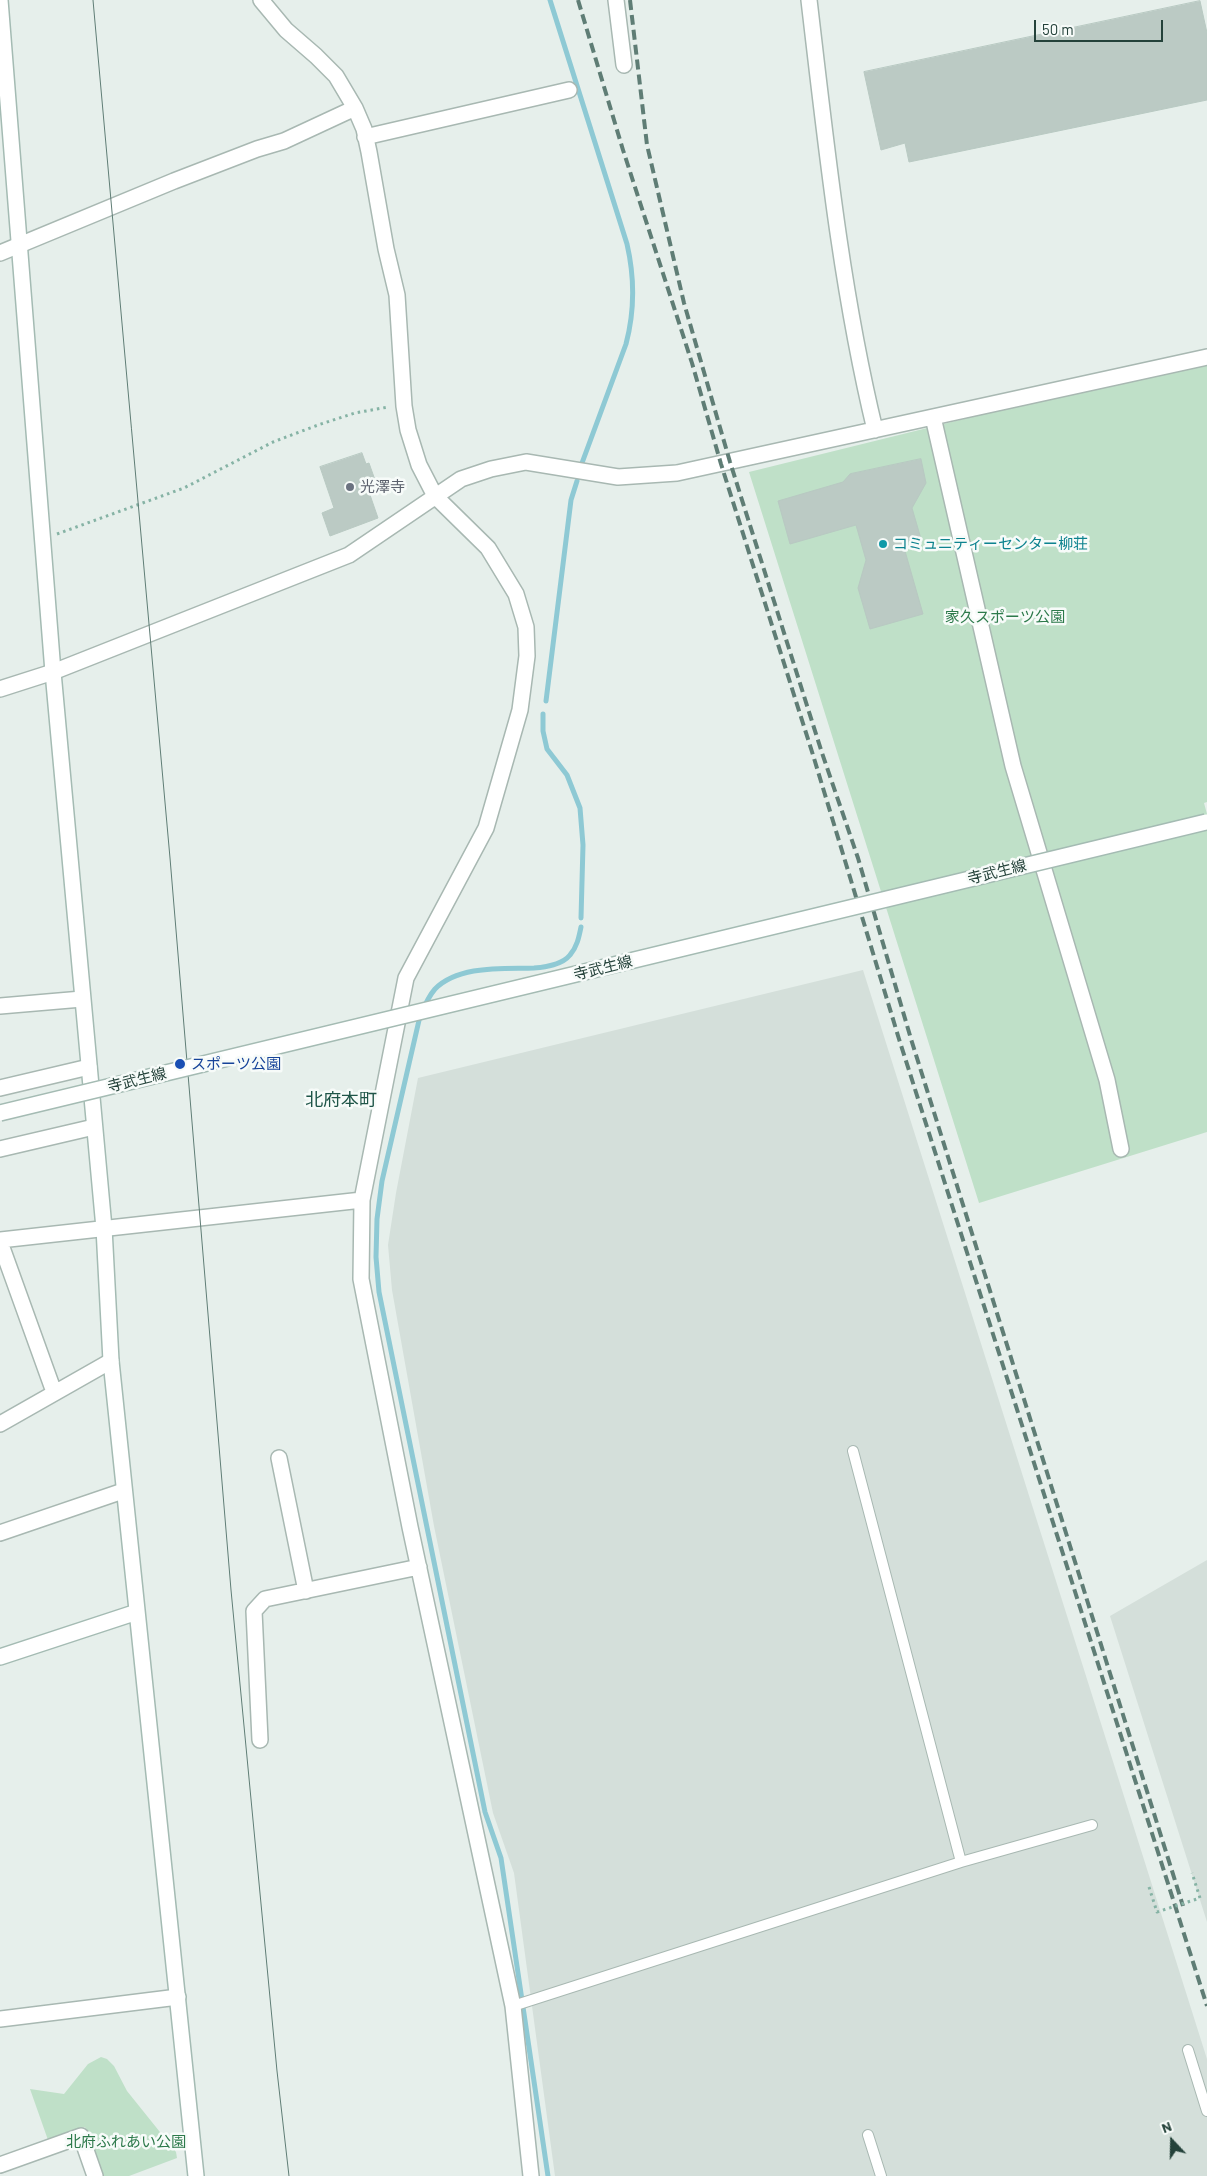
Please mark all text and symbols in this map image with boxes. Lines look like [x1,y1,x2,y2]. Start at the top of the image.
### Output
scale bar [1037,10,1166,42]
text: 50 m [1042,20,1074,38]
place label: 光澤寺 [360,478,405,496]
marker: 光澤寺 [344,481,356,493]
place label: コミュニティーセンター柳荘 [893,535,1088,553]
marker: コミュニティーセンター柳荘 [877,538,889,550]
park label: 家久スポーツ公園 [945,608,1065,626]
street label: 寺武生線 [966,856,1028,888]
street label: 寺武生線 [572,952,634,984]
place label: スポーツ公園 [191,1055,281,1073]
marker: スポーツ公園 [173,1057,187,1071]
street label: 寺武生線 [106,1064,168,1096]
district label: 北府本町 [305,1089,377,1111]
north arrow [1147,2116,1197,2166]
text: N [1159,2117,1174,2136]
park label: 北府ふれあい公園 [66,2133,186,2151]

